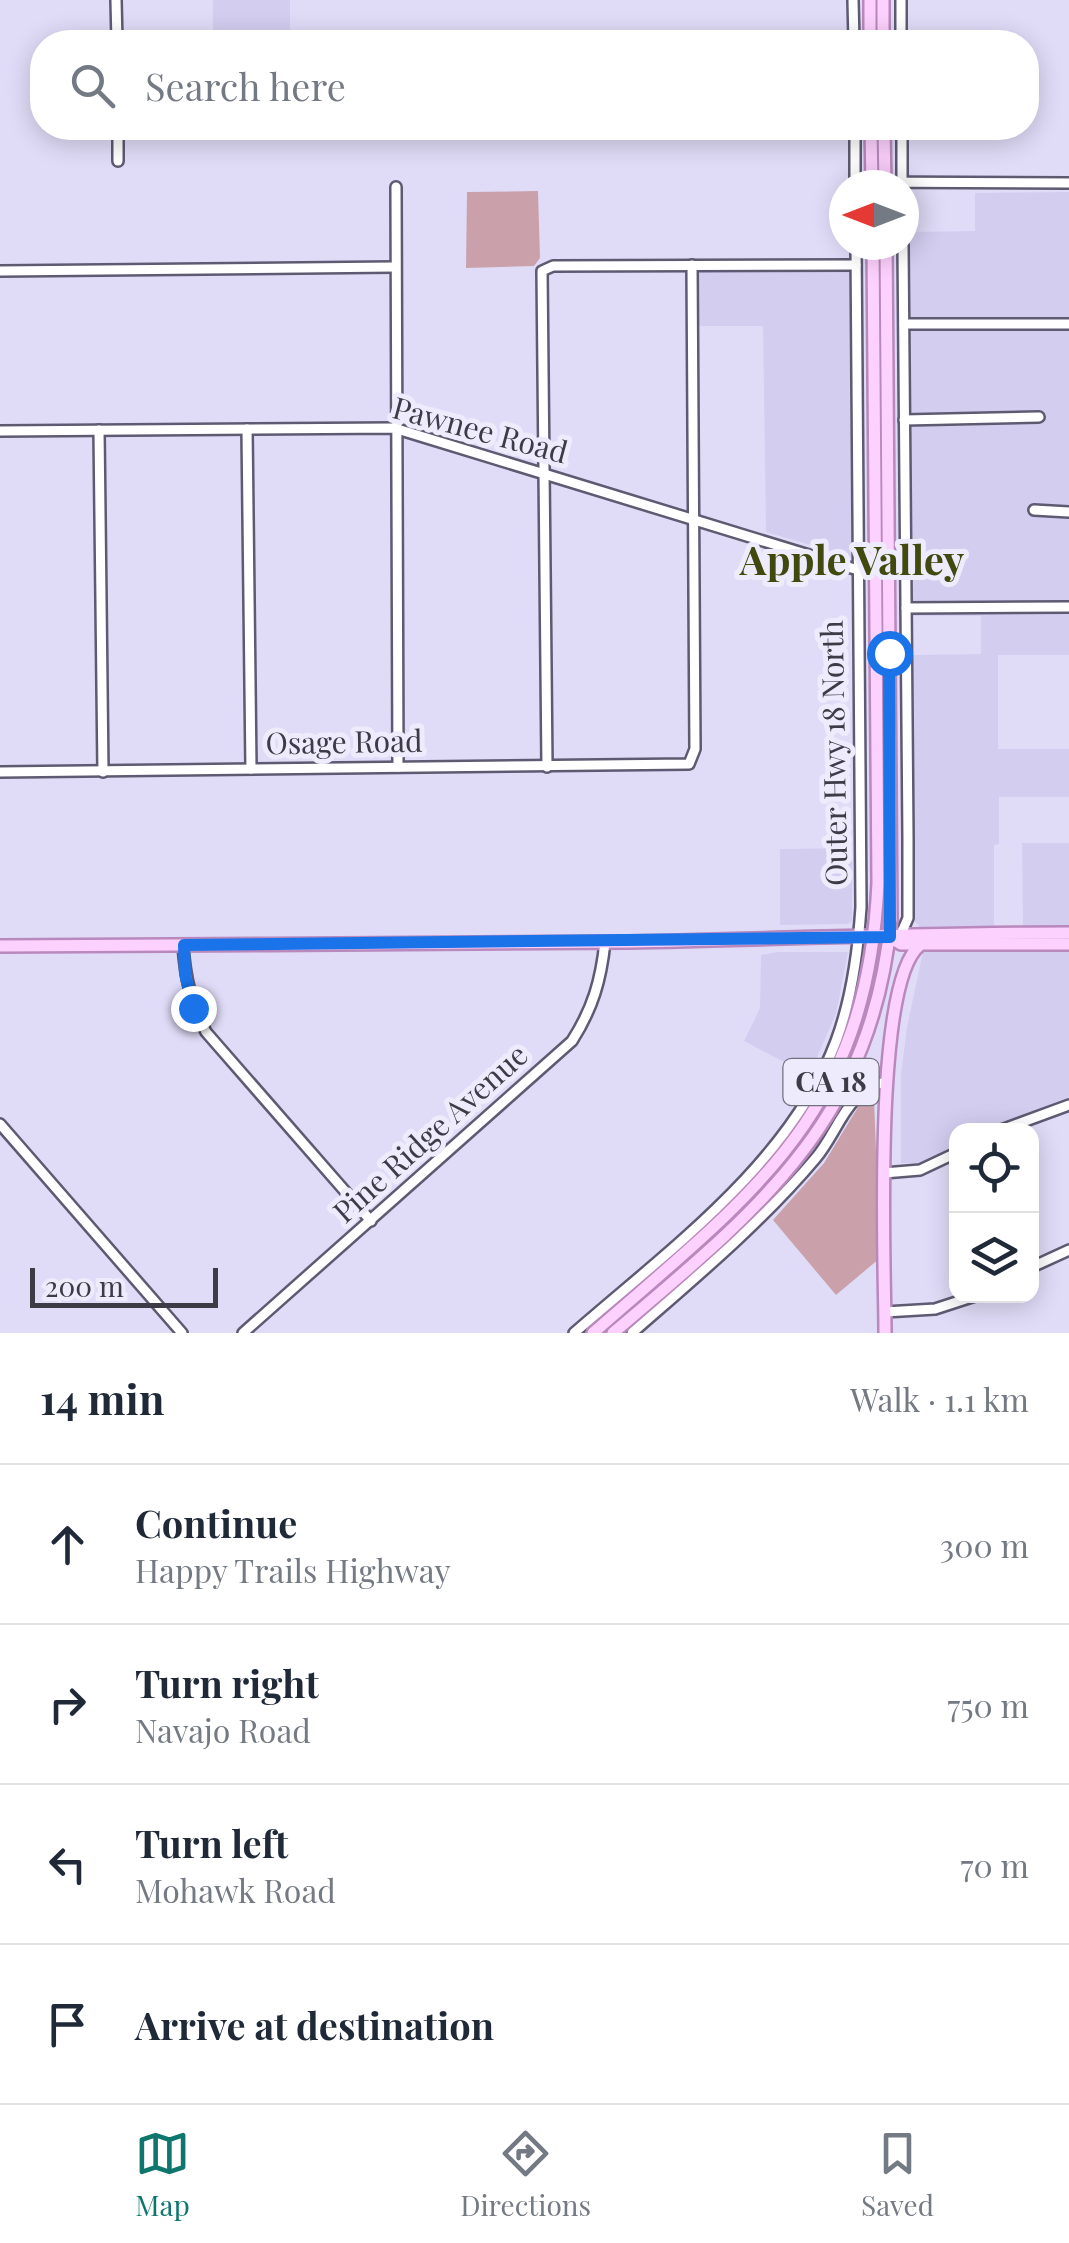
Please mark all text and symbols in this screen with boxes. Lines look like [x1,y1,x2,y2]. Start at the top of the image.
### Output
search box [30,30,1039,140]
icon: search [65,58,120,113]
text: Search here [145,60,346,111]
north arrow [829,170,919,260]
street label: Pawnee Road [389,387,572,472]
district label: Apple Valley [739,532,964,585]
street label: Outer Hwy 18 North [811,619,855,886]
route start [867,631,913,677]
street label: Osage Road [265,720,423,762]
route end [171,986,217,1032]
street label: Pine Ridge Avenue [324,1034,535,1231]
road number: CA 18 [784,1059,878,1105]
map controls [949,1123,1039,1303]
button: locate [949,1123,1039,1213]
button: layers [949,1213,1039,1303]
scale bar [30,1263,218,1308]
text: 200 m [45,1267,124,1304]
text: 14 min [40,1370,165,1426]
text: Walk · 1.1 km [850,1377,1029,1420]
text: Continue [135,1497,297,1548]
icon: ahead [40,1517,95,1572]
text: 300 m [940,1523,1029,1566]
text: Happy Trails Highway [135,1548,451,1591]
text: Turn right [135,1657,319,1708]
icon: right [40,1677,95,1732]
text: 750 m [947,1683,1029,1726]
text: Navajo Road [135,1708,311,1751]
text: Turn left [135,1817,288,1868]
icon: left [40,1837,95,1892]
text: 70 m [960,1843,1029,1886]
text: Mohawk Road [135,1868,336,1911]
icon: arrive [40,1997,95,2052]
text: Arrive at destination [135,1999,494,2050]
tab: Map [135,2126,190,2223]
tab: Directions [460,2126,591,2223]
tab: Saved [861,2126,934,2223]

